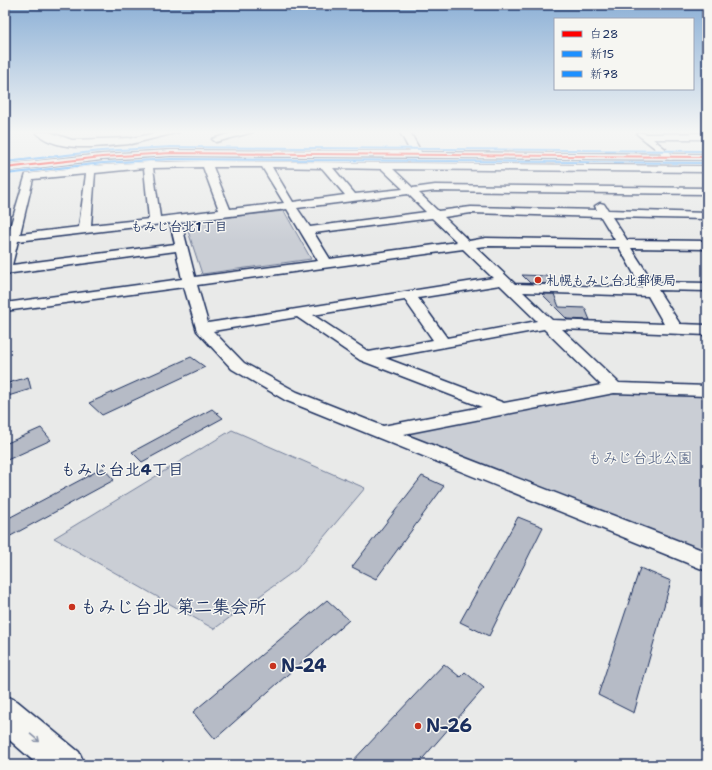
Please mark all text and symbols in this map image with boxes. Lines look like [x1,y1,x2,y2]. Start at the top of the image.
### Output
legend [554,18,694,90]
text: 白28 [590,26,618,42]
text: 新15 [590,46,614,62]
text: 新78 [590,66,618,82]
district label: もみじ台北1丁目 [131,218,227,235]
place label: 札幌もみじ台北郵便局 [546,272,676,289]
marker: 札幌もみじ台北郵便局 [533,275,543,285]
park label: もみじ台北公園 [587,448,693,468]
district label: もみじ台北4丁目 [60,459,184,480]
place label: もみじ台北 第二集会所 [80,595,266,619]
marker: もみじ台北 第二集会所 [67,602,77,612]
place label: N-24 [281,654,327,678]
marker: N-24 [268,661,278,671]
place label: N-26 [426,714,472,738]
marker: N-26 [413,721,423,731]
one-way arrow [29,734,40,743]

